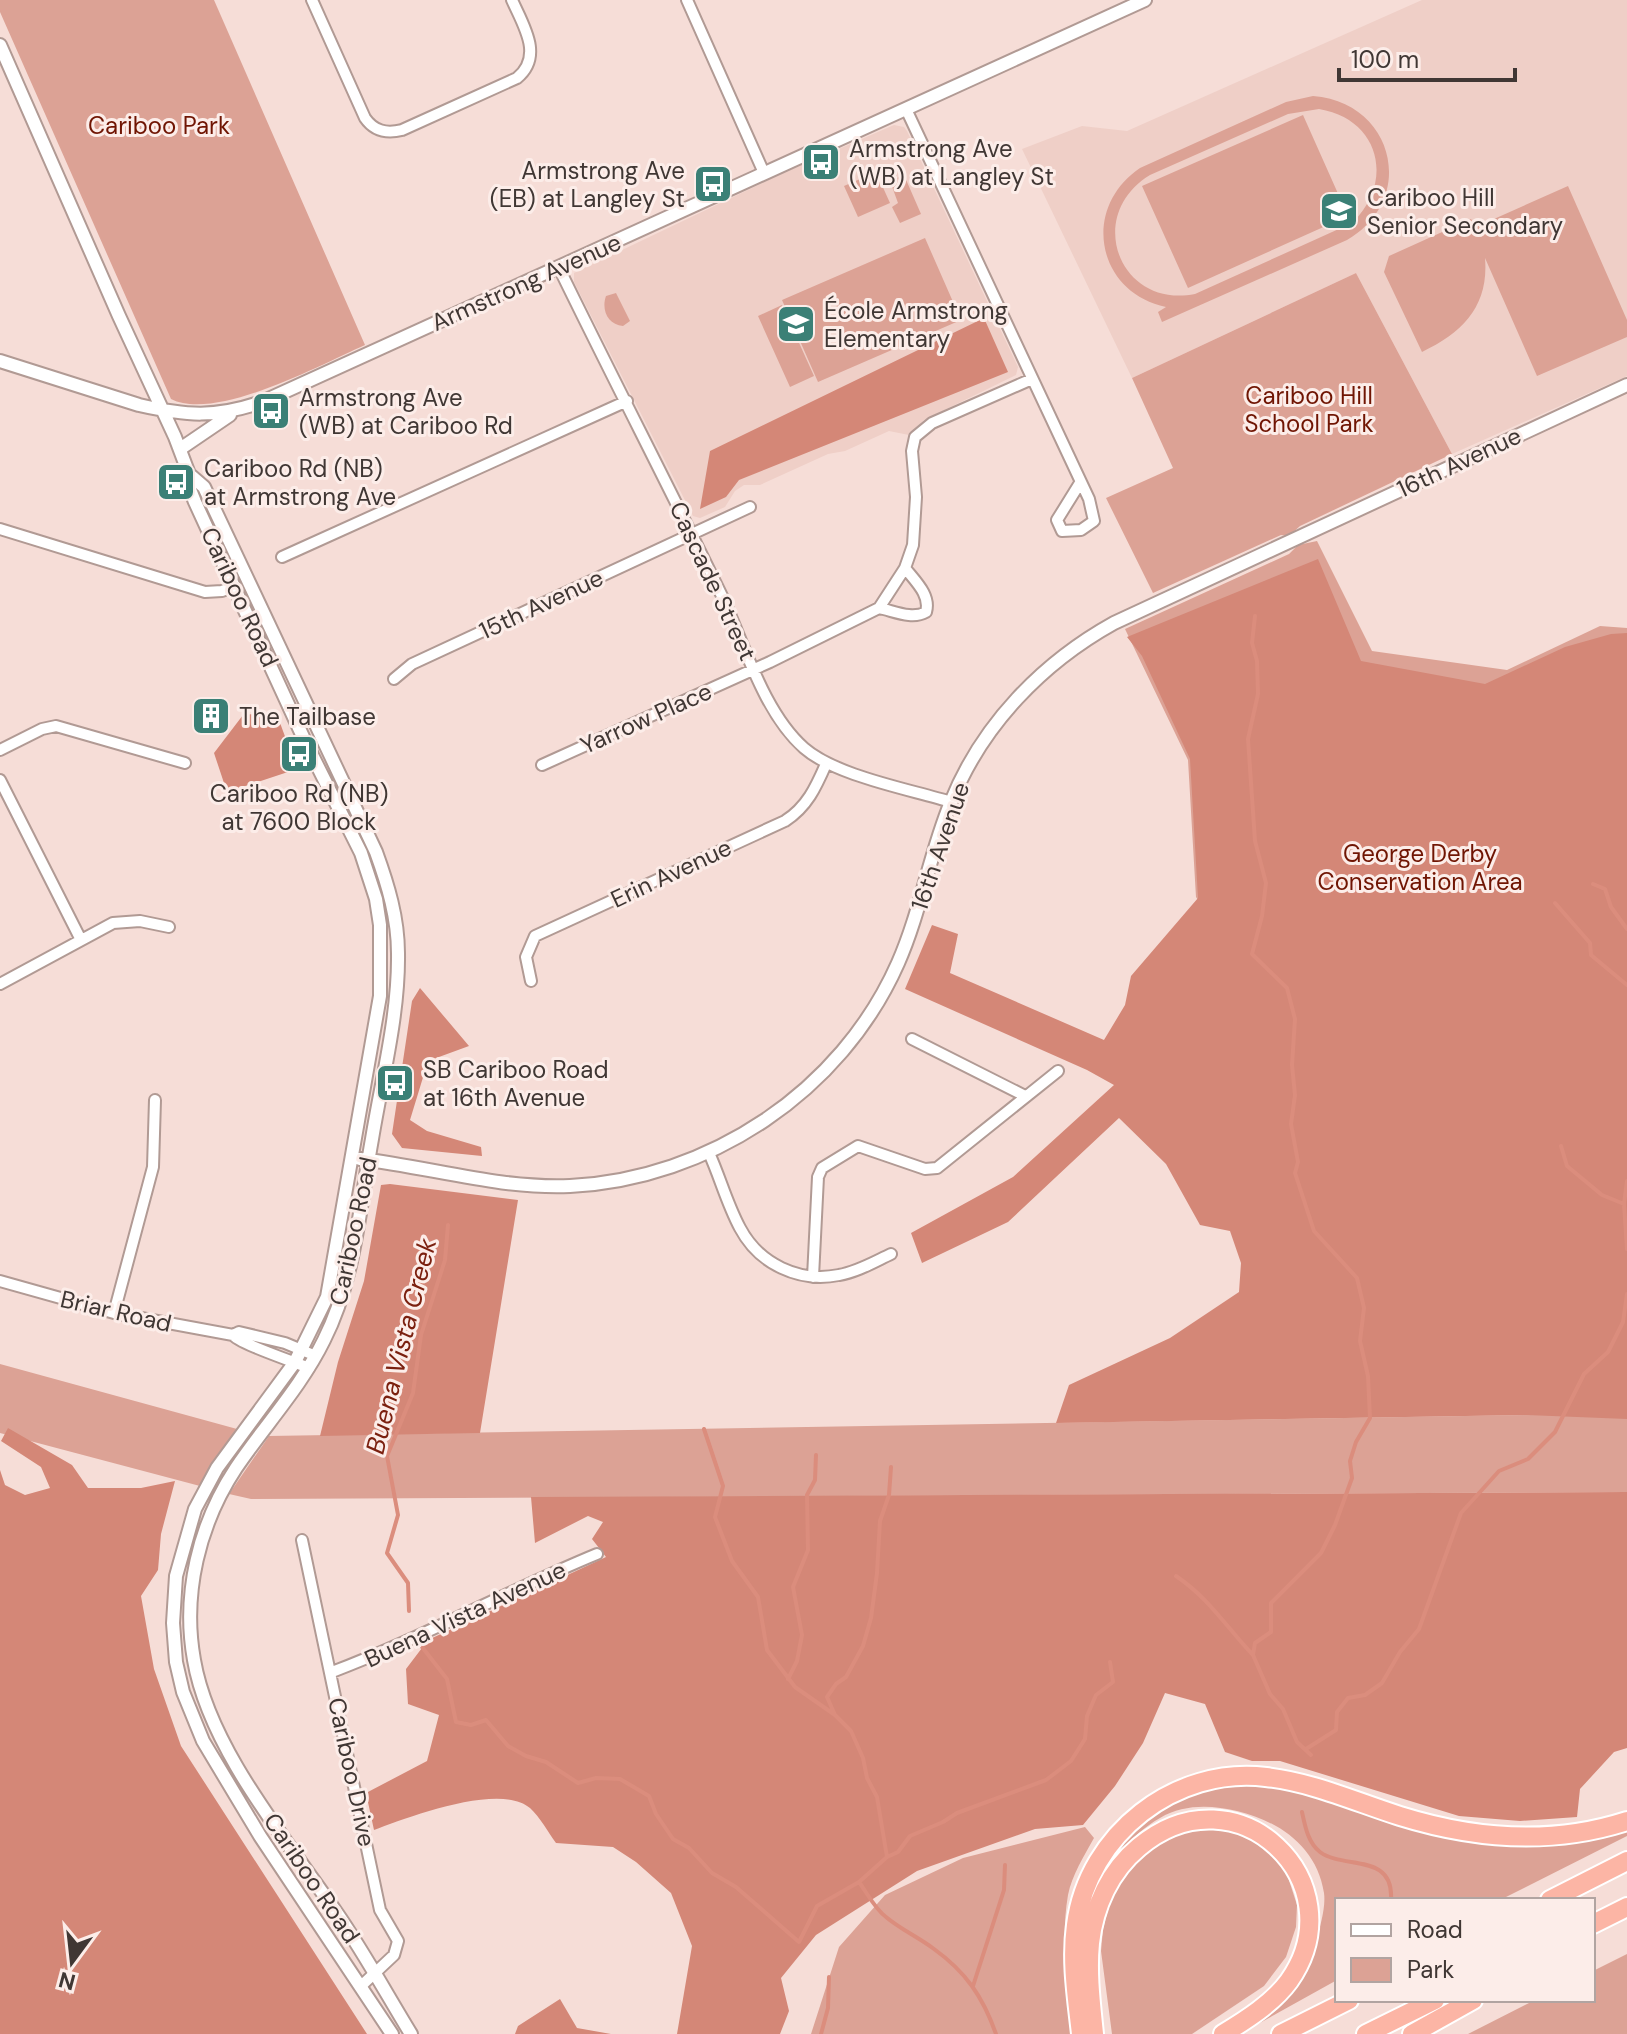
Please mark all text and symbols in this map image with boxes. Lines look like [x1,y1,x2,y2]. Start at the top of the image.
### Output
scale bar [1339,32,1515,82]
text: 100 m [1351,44,1419,75]
park label: Cariboo Park [88,110,230,141]
place label: Armstrong Ave (WB) at Langley St [849,133,1054,192]
bus stop icon: Armstrong Ave (WB) at Langley St [800,141,842,183]
place label: Armstrong Ave (EB) at Langley St [490,155,685,214]
bus stop icon: Armstrong Ave (EB) at Langley St [692,163,734,205]
place label: Cariboo Hill Senior Secondary [1367,182,1563,241]
school or university icon: Cariboo Hill Senior Secondary [1318,190,1360,232]
street label: Armstrong Avenue [426,226,626,338]
place label: École Armstrong Elementary [824,295,1008,354]
school or university icon: École Armstrong Elementary [775,303,817,345]
park label: Cariboo Hill School Park [1244,380,1374,439]
place label: Armstrong Ave (WB) at Cariboo Rd [299,382,513,441]
bus stop icon: Armstrong Ave (WB) at Cariboo Rd [250,390,292,432]
street label: 16th Avenue [1392,420,1526,504]
place label: Cariboo Rd (NB) at Armstrong Ave [204,453,396,512]
bus stop icon: Cariboo Rd (NB) at Armstrong Ave [155,461,197,503]
street label: Cascade Street [663,496,763,666]
street label: Cariboo Road [194,522,286,672]
street label: 15th Avenue [474,562,608,646]
street label: Yarrow Place [575,675,717,761]
building icon: The Tailbase [190,695,232,737]
place label: The Tailbase [239,701,376,732]
bus stop icon: Cariboo Rd (NB) at 7600 Block [278,733,320,775]
place label: Cariboo Rd (NB) at 7600 Block [210,778,388,837]
street label: 16th Avenue [904,778,976,914]
street label: Erin Avenue [606,831,736,915]
park label: George Derby Conservation Area [1317,838,1523,897]
place label: SB Cariboo Road at 16th Avenue [423,1054,608,1113]
bus stop icon: SB Cariboo Road at 16th Avenue [374,1062,416,1104]
street label: Cariboo Road [322,1154,384,1308]
water label: Buena Vista Creek [358,1234,444,1457]
street label: Briar Road [57,1283,175,1339]
street label: Buena Vista Avenue [359,1554,571,1674]
street label: Cariboo Drive [321,1695,383,1849]
street label: Cariboo Road [257,1807,367,1949]
legend [1335,1898,1595,2002]
text: Road [1407,1914,1463,1945]
north arrow [32,1922,112,2002]
text: Park [1407,1954,1454,1985]
text: N [55,1965,78,1997]

